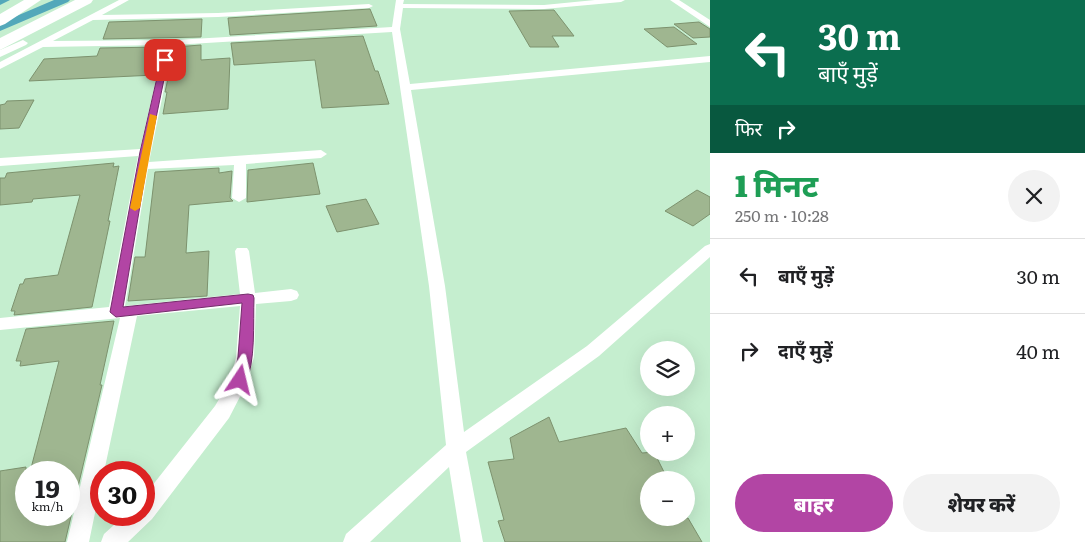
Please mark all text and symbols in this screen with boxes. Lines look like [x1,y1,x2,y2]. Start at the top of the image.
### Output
text: 30 m [818,9,901,61]
icon: left [735,20,800,85]
pin [144,39,186,81]
icon: arrive [151,46,179,74]
text: बाएँ मुड़ें [818,56,878,89]
text: फिर [735,114,762,142]
icon: right [772,115,800,143]
text: 1 मिनट [735,162,818,206]
button: close [1008,170,1060,222]
text: 250 m · 10:28 [735,203,829,227]
text: बाएँ मुड़ें [778,261,834,289]
icon: left [735,262,763,290]
text: 30 m [1016,262,1060,290]
text: दाएँ मुड़ें [778,336,833,364]
icon: right [735,337,763,365]
text: 40 m [1016,337,1060,365]
map controls [640,341,695,526]
button: layers [640,341,695,396]
position arrow [213,353,265,405]
button: + [640,406,695,461]
speed limit sign: 30 [90,461,155,526]
text: 19 [35,469,60,506]
button: − [640,471,695,526]
button: बाहर [735,474,893,532]
button: शेयर करें [903,474,1060,532]
text: km/h [32,497,63,515]

